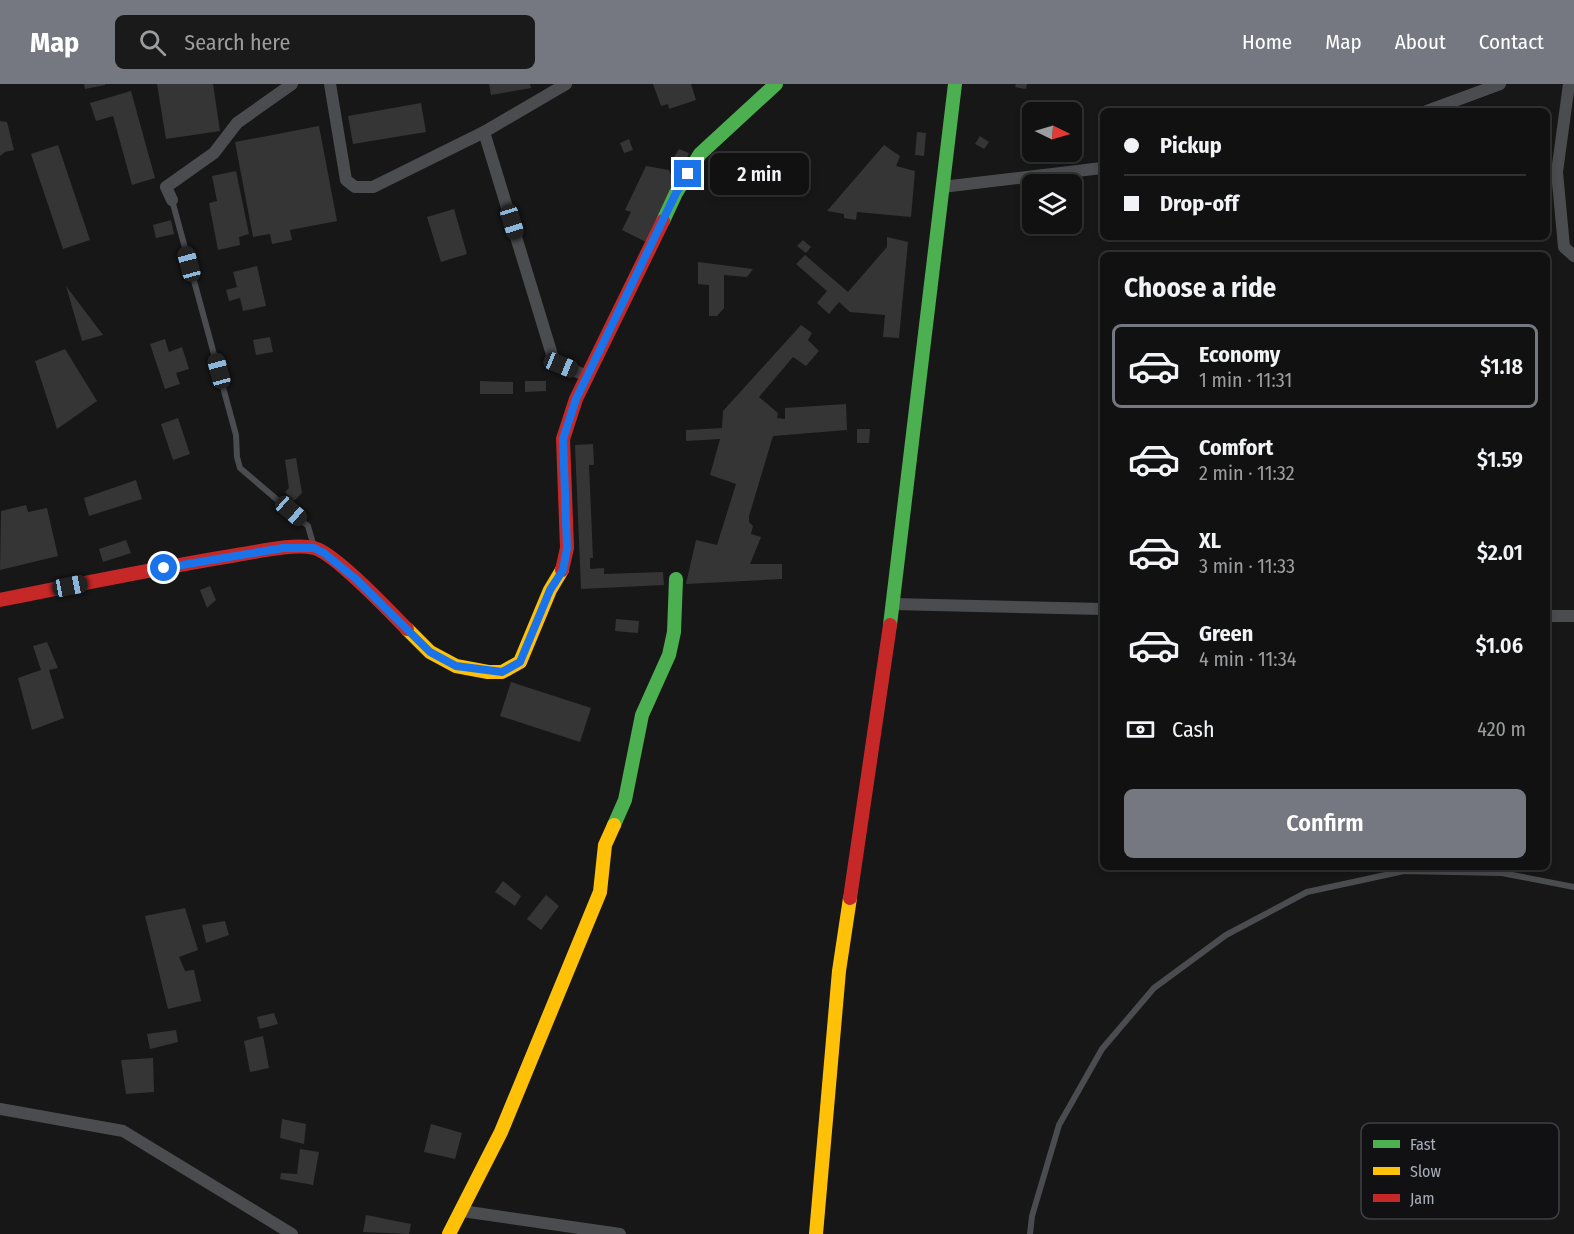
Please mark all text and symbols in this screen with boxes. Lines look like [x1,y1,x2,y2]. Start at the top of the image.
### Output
search box [115,15,535,69]
text: Map [30,26,79,59]
icon: search [136,26,169,59]
text: Search here [184,29,290,56]
text: Home [1242,29,1292,55]
text: Map [1325,29,1362,55]
text: About [1395,29,1446,55]
text: Contact [1479,29,1544,55]
north arrow [1022,102,1082,162]
map controls [1022,102,1082,234]
text: Pickup [1160,132,1222,159]
callout: 2 min [709,153,808,195]
route end [674,160,701,187]
text: 2 min [737,162,782,186]
button: layers [1022,174,1082,234]
text: Drop-off [1160,190,1239,217]
car [498,202,526,242]
car [176,244,202,284]
text: Choose a ride [1124,272,1276,304]
icon: car [1127,339,1181,393]
text: Economy [1199,341,1280,368]
car [541,350,581,380]
car [206,351,232,391]
text: $1.18 [1480,353,1523,380]
text: 1 min · 11:31 [1199,368,1292,392]
icon: car [1127,432,1181,486]
text: Comfort [1199,434,1273,461]
text: $1.59 [1477,446,1523,473]
text: 2 min · 11:32 [1199,461,1295,485]
car [272,492,310,530]
icon: car [1127,525,1181,579]
text: XL [1199,527,1221,554]
text: $2.01 [1477,539,1523,566]
route start [150,554,177,581]
text: 3 min · 11:33 [1199,554,1295,578]
car [51,574,89,598]
icon: car [1127,618,1181,672]
text: Green [1199,620,1253,647]
text: $1.06 [1476,632,1523,659]
text: 4 min · 11:34 [1199,647,1296,671]
icon: cash [1124,713,1157,746]
text: Cash [1172,716,1215,743]
text: 420 m [1477,717,1526,741]
button: Confirm [1124,789,1526,858]
legend [1361,1123,1559,1219]
text: Fast [1410,1135,1437,1154]
text: Slow [1410,1162,1441,1181]
text: Jam [1410,1189,1435,1208]

